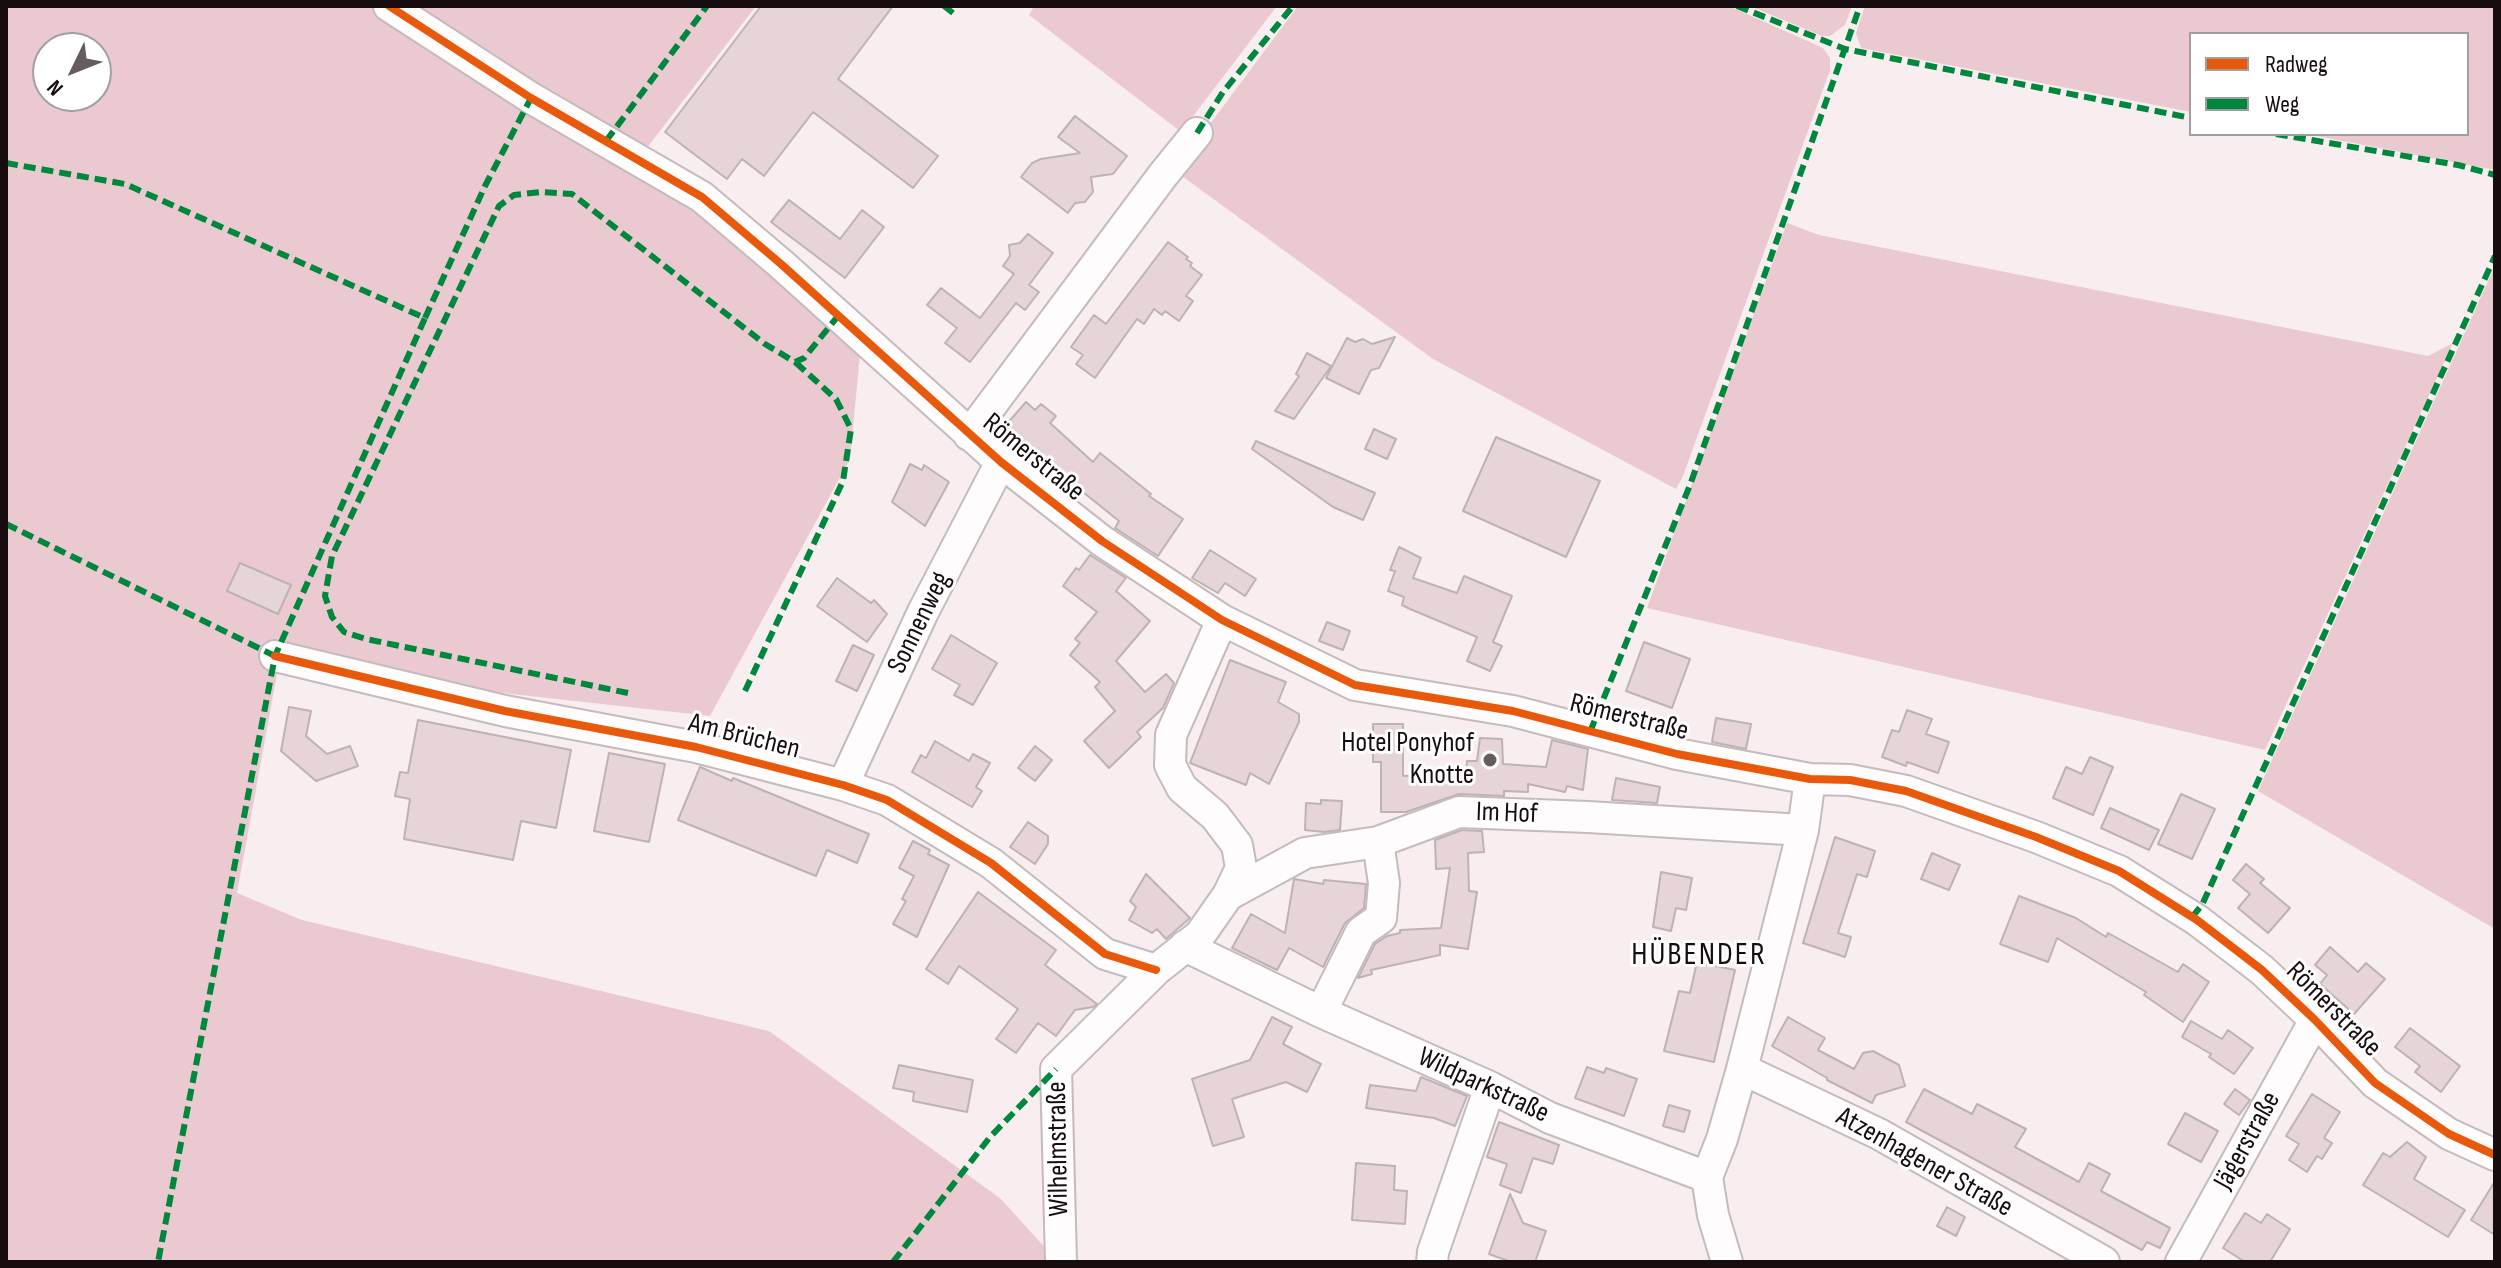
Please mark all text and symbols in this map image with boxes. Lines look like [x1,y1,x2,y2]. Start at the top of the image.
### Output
north arrow [32,32,112,112]
legend [2189,32,2469,136]
text: Radweg [2265,50,2328,79]
text: N [42,74,69,101]
text: Weg [2265,90,2299,119]
street label: Römerstraße [975,407,1091,509]
street label: Sonnenweg [881,567,959,679]
street label: Römerstraße [1566,687,1692,749]
street label: Am Brüchen [685,707,803,767]
place label: Hotel Ponyhof Knotte [1341,727,1474,793]
marker: Hotel Ponyhof Knotte [1481,751,1499,769]
street label: Im Hof [1475,796,1539,832]
district label: HÜBENDER [1631,937,1767,975]
street label: Römerstraße [2278,955,2388,1065]
street label: Wildparkstraße [1412,1041,1554,1131]
street label: Wilhelmstraße [1041,1081,1077,1217]
street label: Jägerstraße [2208,1086,2288,1196]
street label: Atzenhagener Straße [1830,1101,2018,1225]

